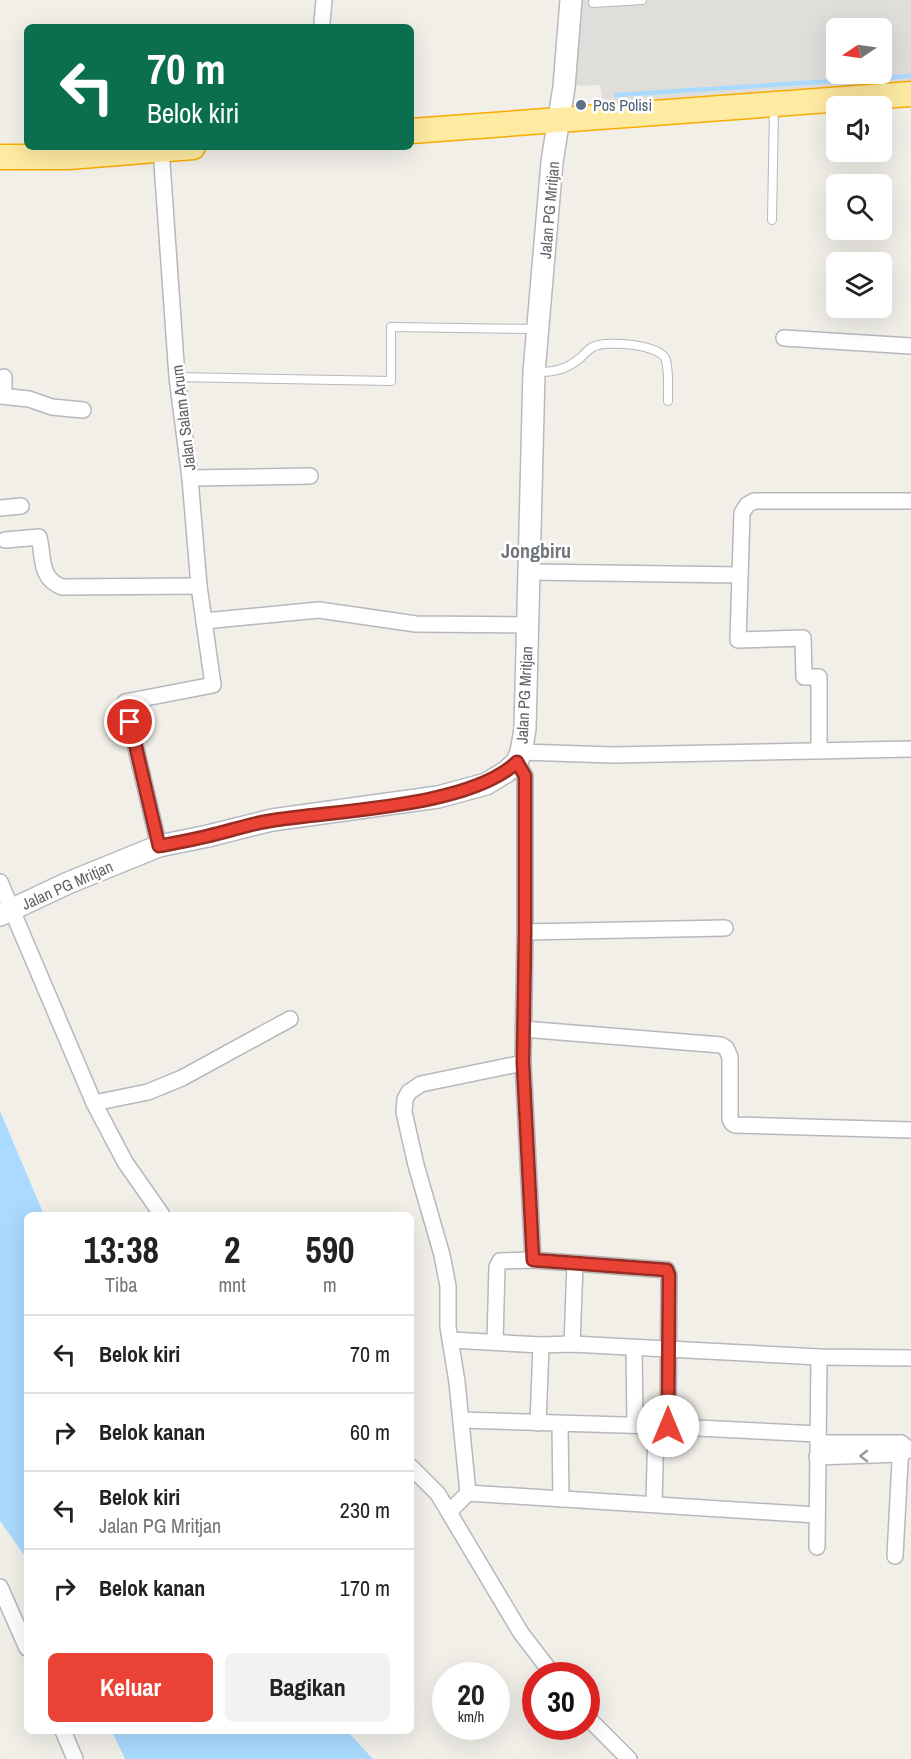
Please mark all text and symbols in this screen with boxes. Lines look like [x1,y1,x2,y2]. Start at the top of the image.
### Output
north arrow [826,18,892,84]
map controls [826,18,892,318]
text: 70 m [147,41,226,97]
icon: left [48,48,126,126]
place label: Pos Polisi [593,94,652,116]
text: Belok kiri [147,95,239,131]
button: sound [826,96,892,162]
marker: Pos Polisi [574,98,588,112]
street label: Jalan PG Mritjan [534,160,564,260]
button: search [826,174,892,240]
button: layers [826,252,892,318]
street label: Jalan Salam Arum [166,364,200,472]
district label: Jongbiru [501,537,571,564]
street label: Jalan PG Mritjan [510,646,538,744]
pin [104,696,155,747]
icon: arrive [113,705,146,738]
street label: Jalan PG Mritjan [18,855,116,915]
text: 13:38 [83,1226,159,1274]
text: 2 [224,1226,240,1274]
text: 590 [305,1226,355,1274]
text: Tiba [105,1271,137,1298]
text: mnt [218,1271,246,1298]
text: m [323,1271,337,1298]
icon: left [48,1338,81,1371]
text: Belok kiri [99,1339,180,1369]
text: 70 m [350,1339,390,1369]
position arrow [636,1394,700,1458]
icon: right [48,1416,81,1449]
text: Belok kanan [99,1417,205,1447]
text: 60 m [350,1417,390,1447]
one-way arrow [860,1450,869,1462]
text: Belok kiri [99,1482,180,1512]
icon: left [48,1494,81,1527]
text: 230 m [340,1495,390,1525]
text: Jalan PG Mritjan [99,1512,221,1539]
icon: right [48,1572,81,1605]
text: Belok kanan [99,1573,205,1603]
text: 170 m [340,1573,390,1603]
button: Keluar [48,1653,213,1722]
button: Bagikan [225,1653,390,1722]
speed limit sign: 30 [522,1662,600,1740]
text: 20 [457,1674,485,1714]
text: km/h [458,1706,484,1727]

